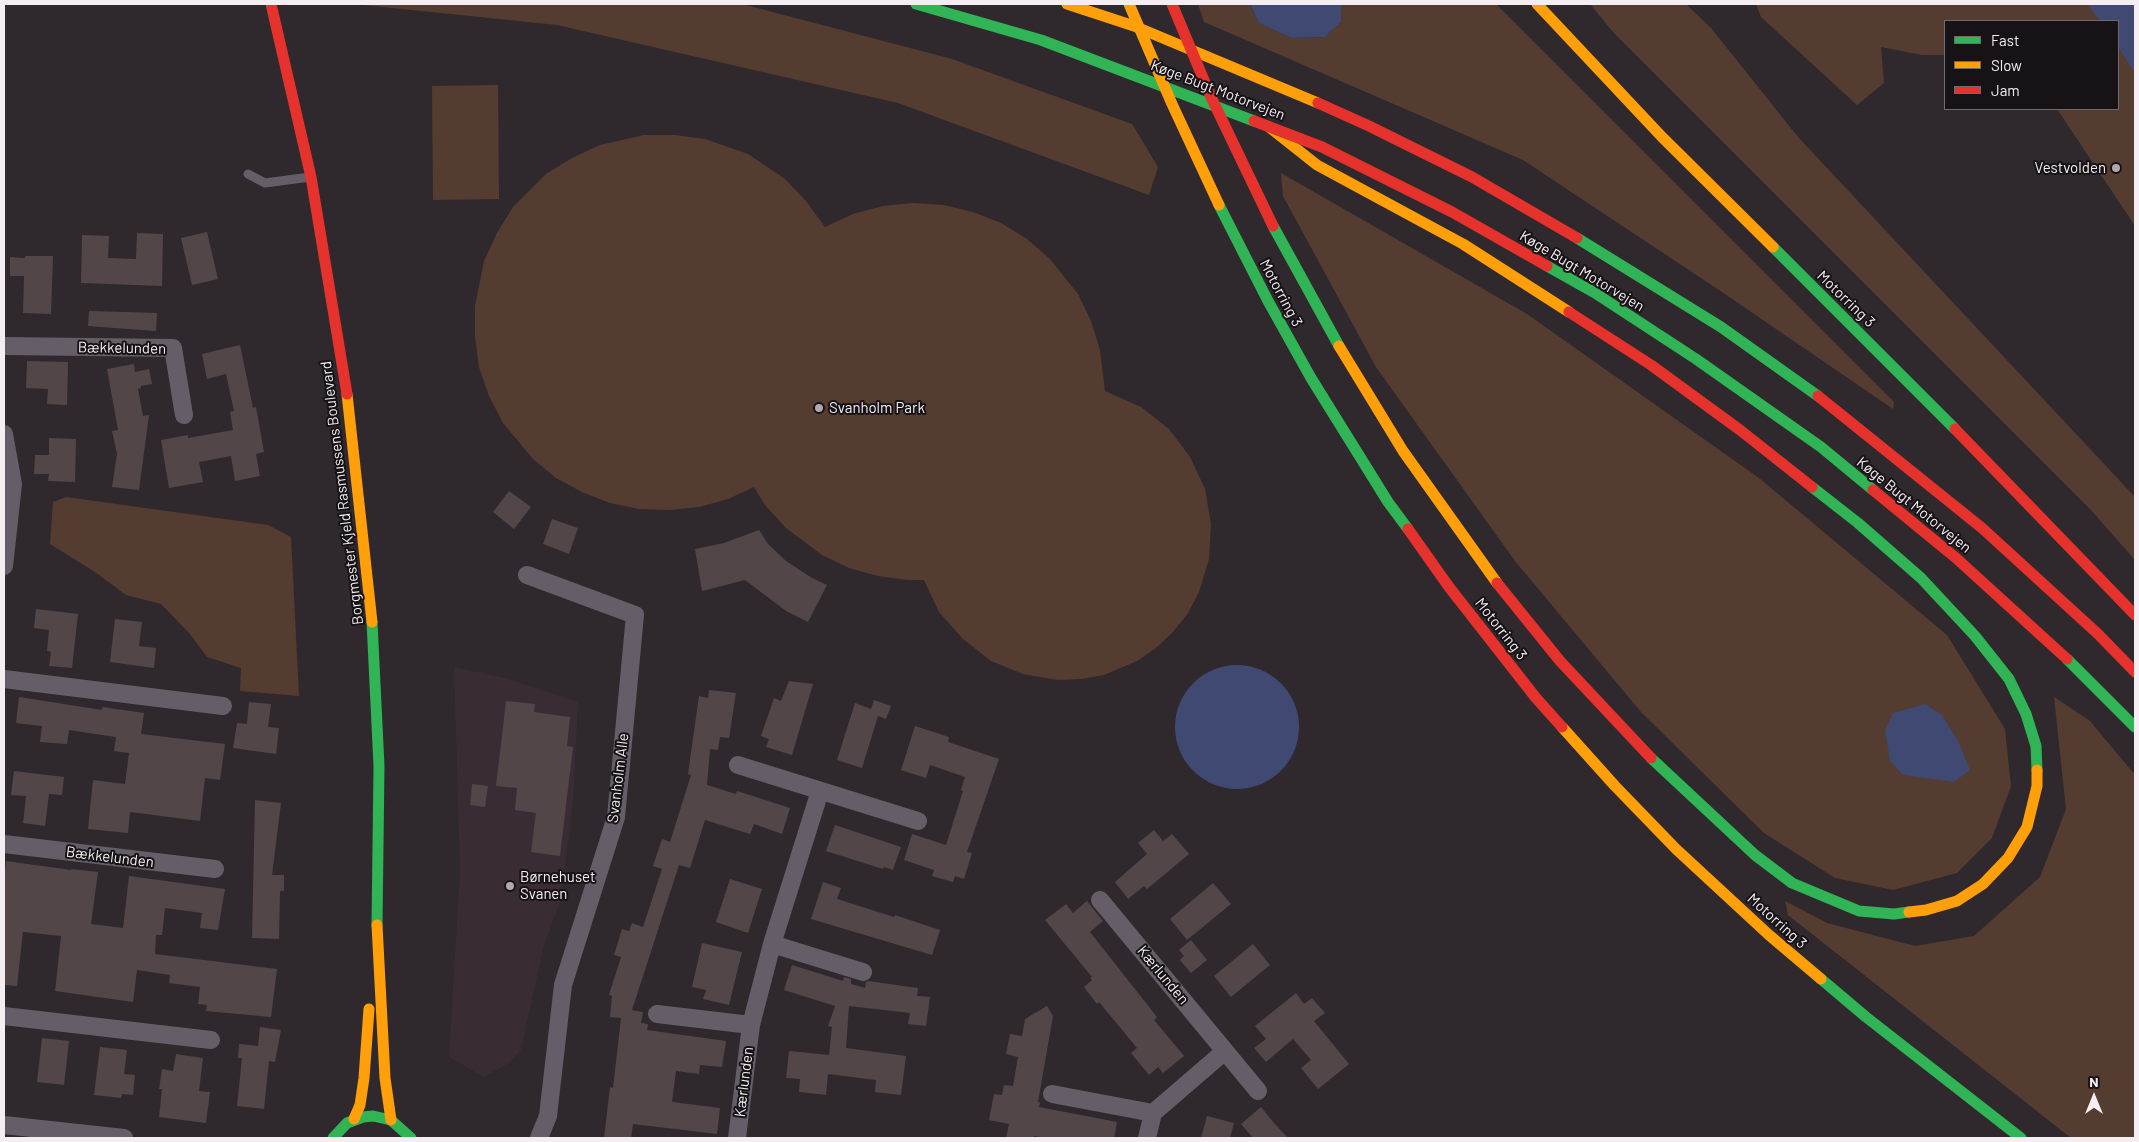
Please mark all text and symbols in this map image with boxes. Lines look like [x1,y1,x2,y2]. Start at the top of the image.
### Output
legend [1944,20,2119,110]
text: Fast [1991,31,2019,49]
street label: Køge Bugt Motorvejen [1148,56,1288,124]
text: Slow [1991,56,2022,74]
text: Jam [1991,81,2020,99]
place label: Vestvolden [2035,159,2106,177]
marker: Vestvolden [2110,162,2122,174]
street label: Køge Bugt Motorvejen [1516,227,1648,315]
street label: Motorring 3 [1256,256,1306,330]
street label: Motorring 3 [1813,267,1879,331]
street label: Bækkelunden [78,338,166,358]
street label: Borgmester Kjeld Rasmussens Boulevard [317,360,367,626]
place label: Svanholm Park [829,399,925,417]
marker: Svanholm Park [813,402,825,414]
street label: Køge Bugt Motorvejen [1853,453,1975,557]
street label: Motorring 3 [1471,594,1531,664]
street label: Svanholm Alle [604,732,632,824]
street label: Bækkelunden [65,843,155,871]
place label: Børnehuset Svanen [520,868,595,903]
marker: Børnehuset Svanen [504,880,516,892]
street label: Motorring 3 [1744,890,1810,952]
street label: Kærlunden [1133,942,1193,1008]
street label: Kærlunden [731,1046,757,1118]
north arrow [2069,1072,2119,1122]
text: N [2089,1073,2099,1090]

